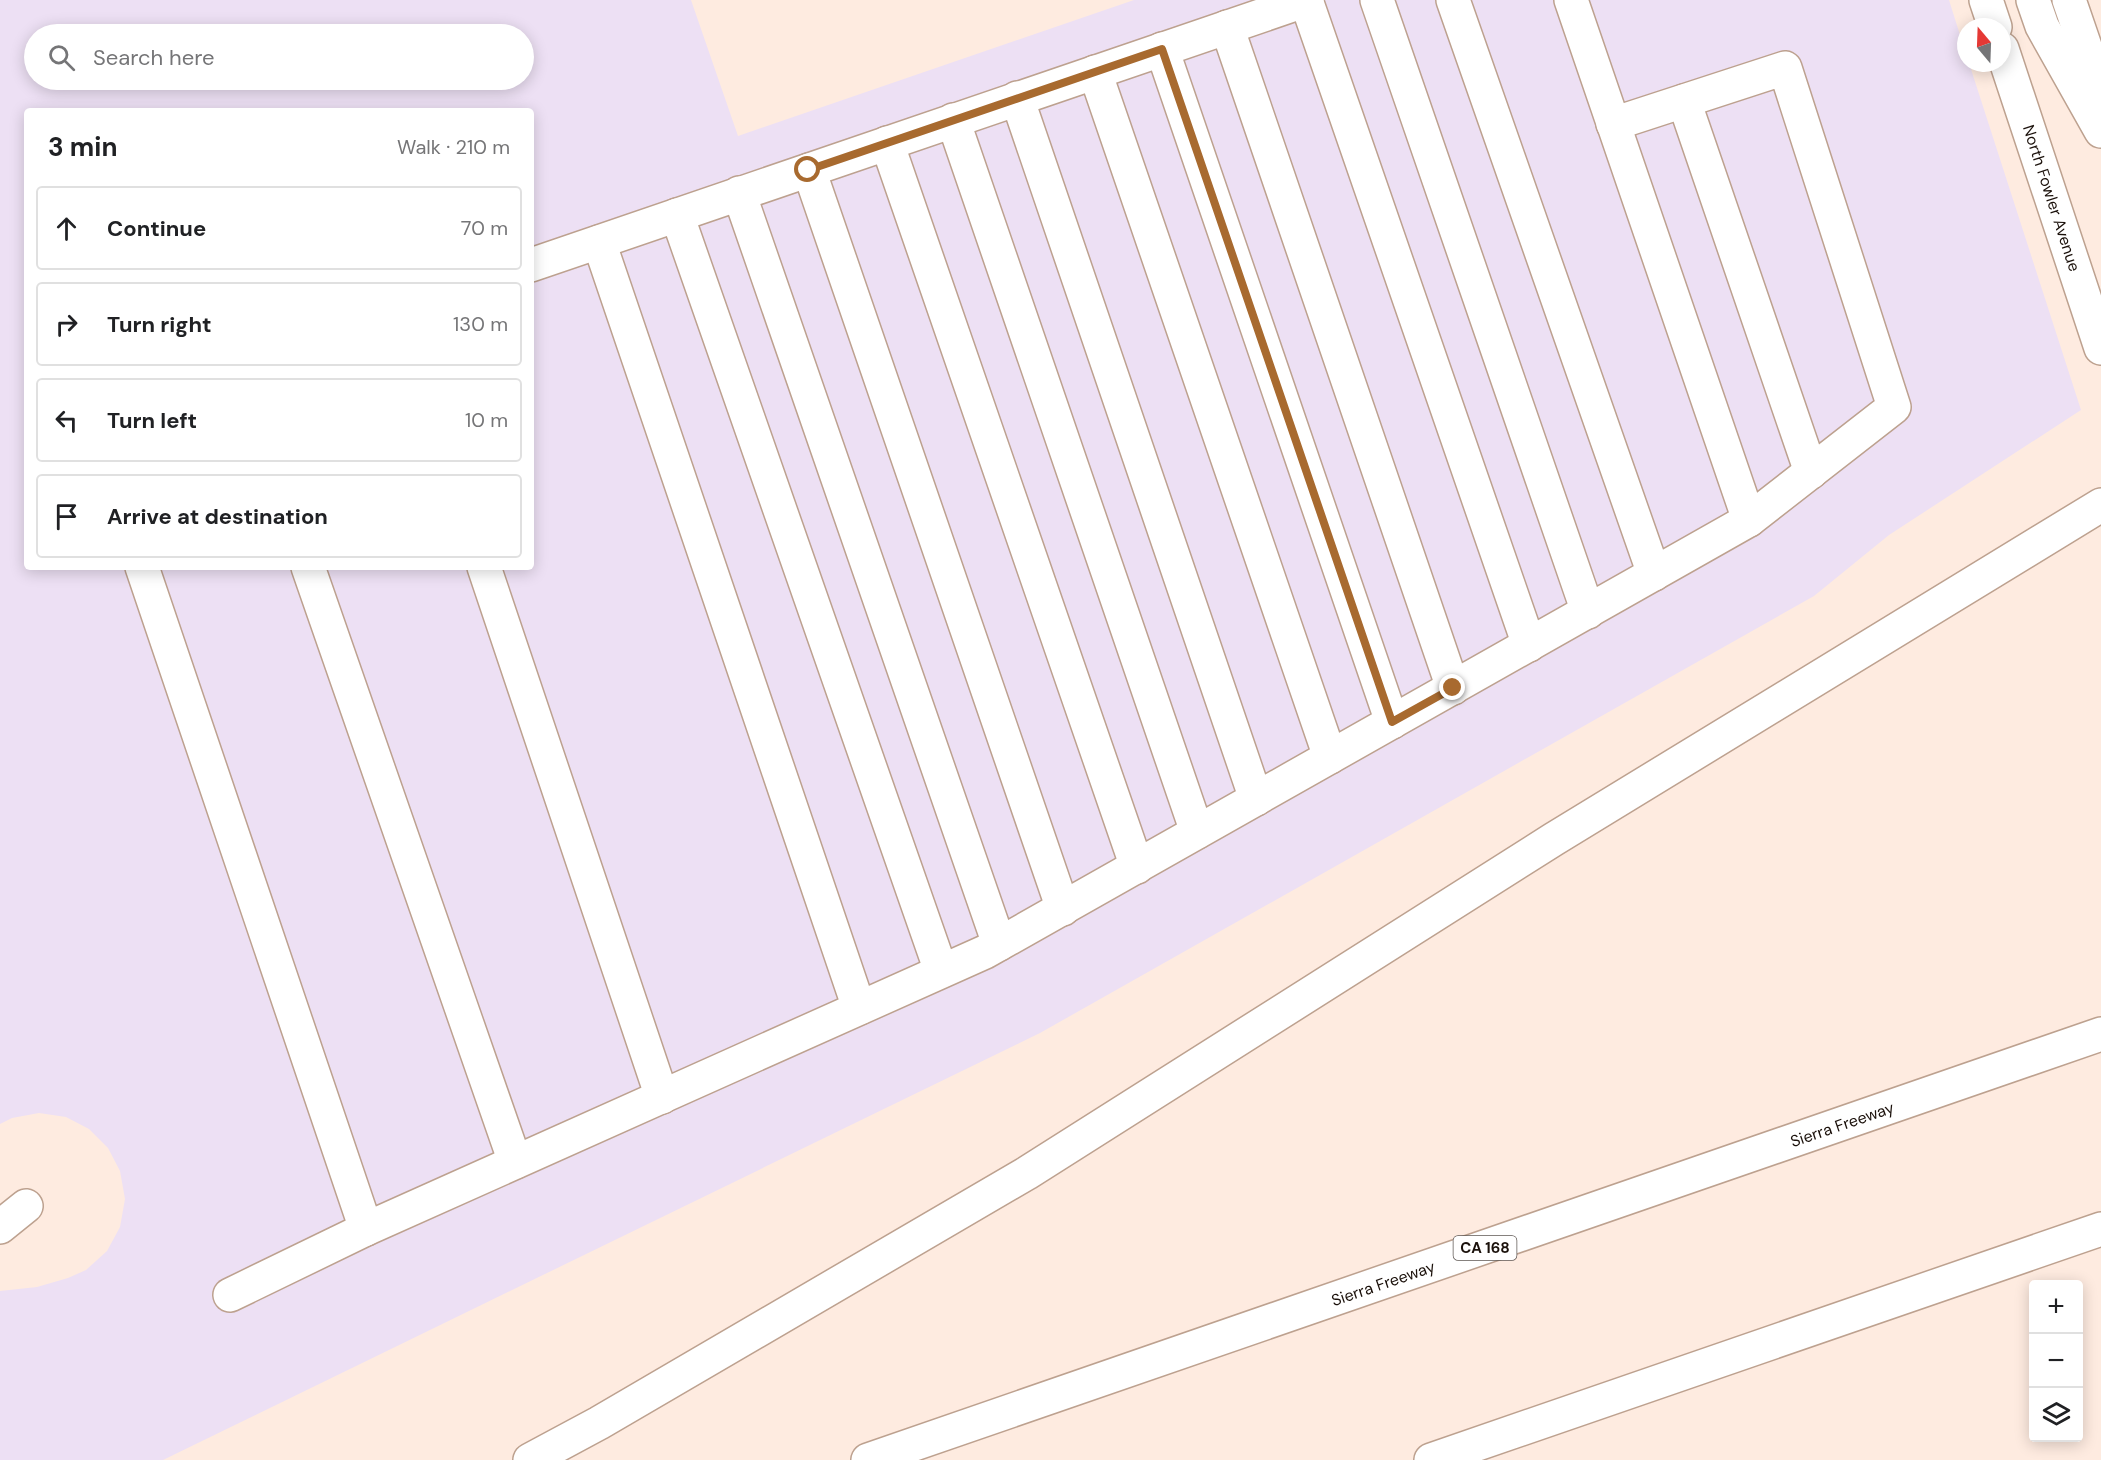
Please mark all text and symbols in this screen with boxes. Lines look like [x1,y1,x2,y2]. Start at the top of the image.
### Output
north arrow [1957,18,2011,72]
search box [24,24,534,90]
icon: search [45,41,78,74]
text: Search here [93,43,214,72]
street label: North Fowler Avenue [2018,122,2085,274]
text: 3 min [48,130,117,164]
text: Walk · 210 m [397,134,510,160]
route start [794,156,820,182]
icon: ahead [50,212,83,245]
text: Continue [107,214,206,243]
text: 70 m [461,215,508,241]
icon: right [50,308,83,341]
text: Turn right [107,310,212,339]
text: 130 m [453,311,508,337]
icon: left [50,404,83,437]
text: Turn left [107,406,197,435]
text: 10 m [465,407,508,433]
icon: arrive [50,500,83,533]
text: Arrive at destination [107,502,328,531]
route end [1439,674,1465,700]
street label: Sierra Freeway [1788,1097,1897,1152]
road number: CA 168 [1454,1236,1516,1260]
street label: Sierra Freeway [1329,1256,1438,1311]
map controls [2029,1280,2083,1442]
button: + [2029,1280,2083,1334]
button: − [2029,1334,2083,1388]
button: layers [2029,1388,2083,1442]

